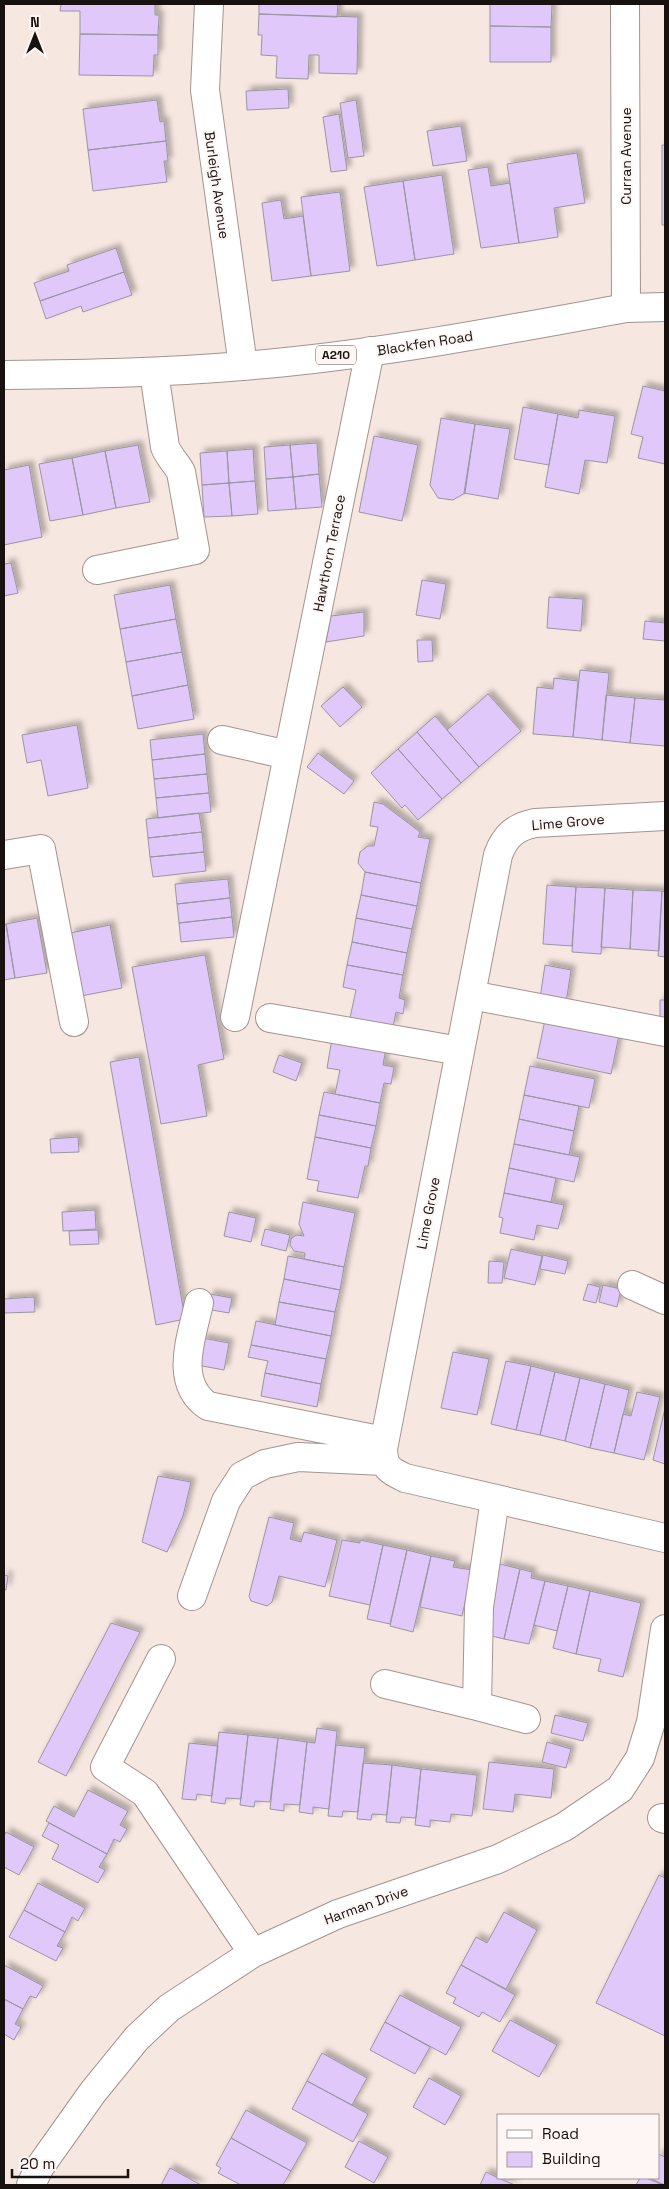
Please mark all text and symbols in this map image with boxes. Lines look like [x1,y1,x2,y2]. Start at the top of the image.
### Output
north arrow [10,10,60,60]
text: N [30,13,40,31]
street label: Curran Avenue [617,107,635,205]
street label: Burleigh Avenue [201,130,233,240]
street label: Blackfen Road [376,327,474,359]
road number: A210 [316,346,356,364]
street label: Hawthorn Terrace [309,493,349,613]
street label: Lime Grove [531,810,605,834]
street label: Lime Grove [412,1175,444,1251]
street label: Harman Drive [321,1881,411,1929]
legend [497,2114,659,2179]
text: Road [542,2124,579,2143]
scale bar [12,2146,129,2178]
text: Building [542,2149,601,2168]
text: 20 m [20,2154,55,2173]

